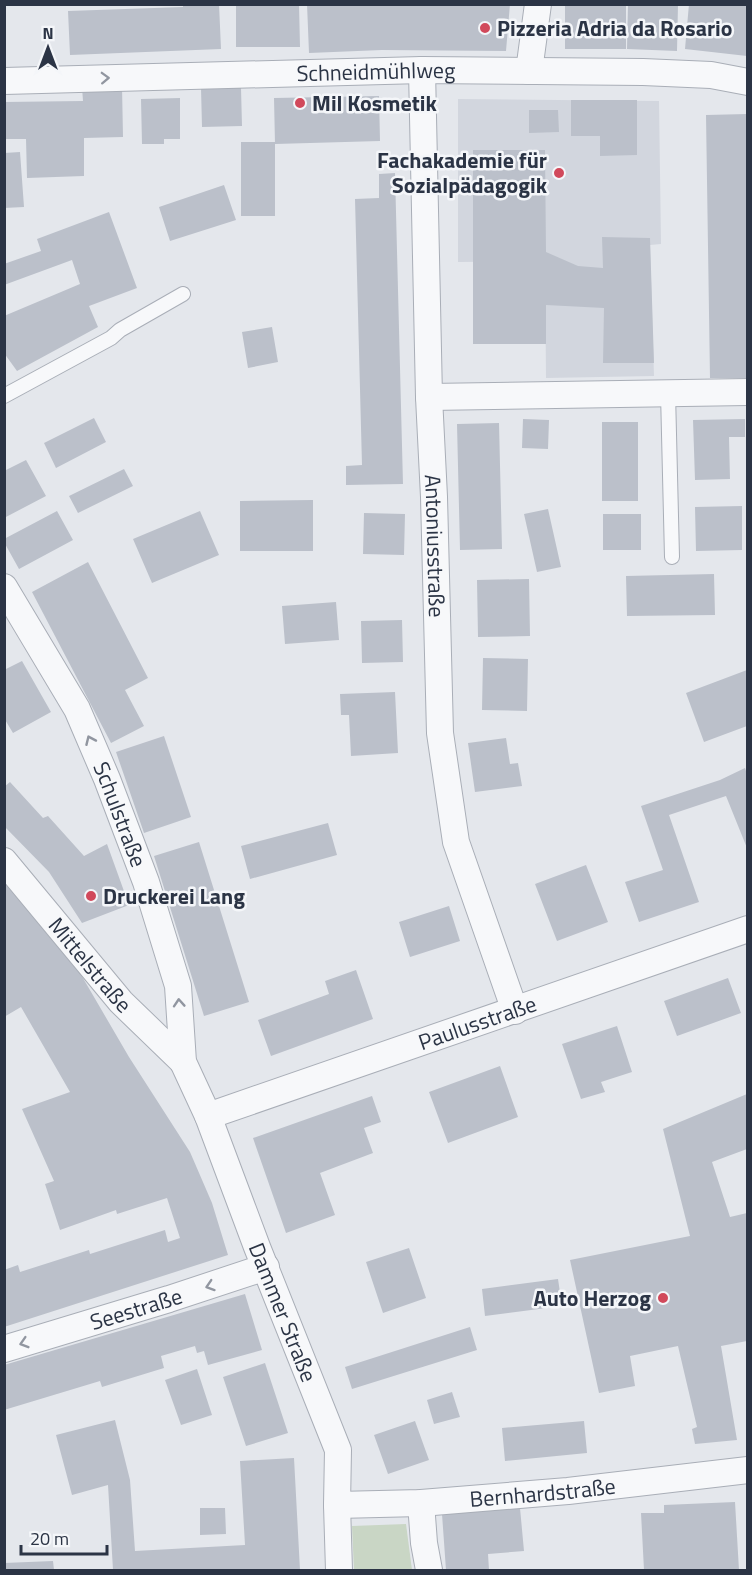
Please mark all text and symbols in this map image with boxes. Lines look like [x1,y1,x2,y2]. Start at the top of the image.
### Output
place label: Pizzeria Adria da Rosario [497,11,732,45]
north arrow [18,18,78,78]
text: N [42,21,54,45]
marker: Pizzeria Adria da Rosario [478,21,492,35]
street label: Schneidmühlweg [296,53,455,90]
one-way arrow [100,72,109,85]
place label: Mil Kosmetik [312,86,437,120]
marker: Mil Kosmetik [293,96,307,110]
place label: Fachakademie für Sozialpädagogik [377,143,548,202]
marker: Fachakademie für Sozialpädagogik [552,166,566,180]
street label: Antoniusstraße [416,473,454,618]
one-way arrow [85,735,97,746]
street label: Schulstraße [84,756,156,872]
place label: Druckerei Lang [103,879,245,913]
marker: Druckerei Lang [84,889,98,903]
street label: Mittelstraße [40,910,140,1021]
street label: Paulusstraße [414,987,541,1059]
one-way arrow [173,999,186,1008]
street label: Dammer Straße [240,1237,326,1387]
one-way arrow [205,1278,216,1291]
street label: Seestraße [86,1279,187,1339]
place label: Auto Herzog [533,1281,651,1315]
marker: Auto Herzog [656,1291,670,1305]
one-way arrow [19,1336,30,1348]
street label: Bernhardstraße [468,1469,617,1516]
scale bar [21,1518,106,1556]
text: 20 m [30,1525,69,1552]

